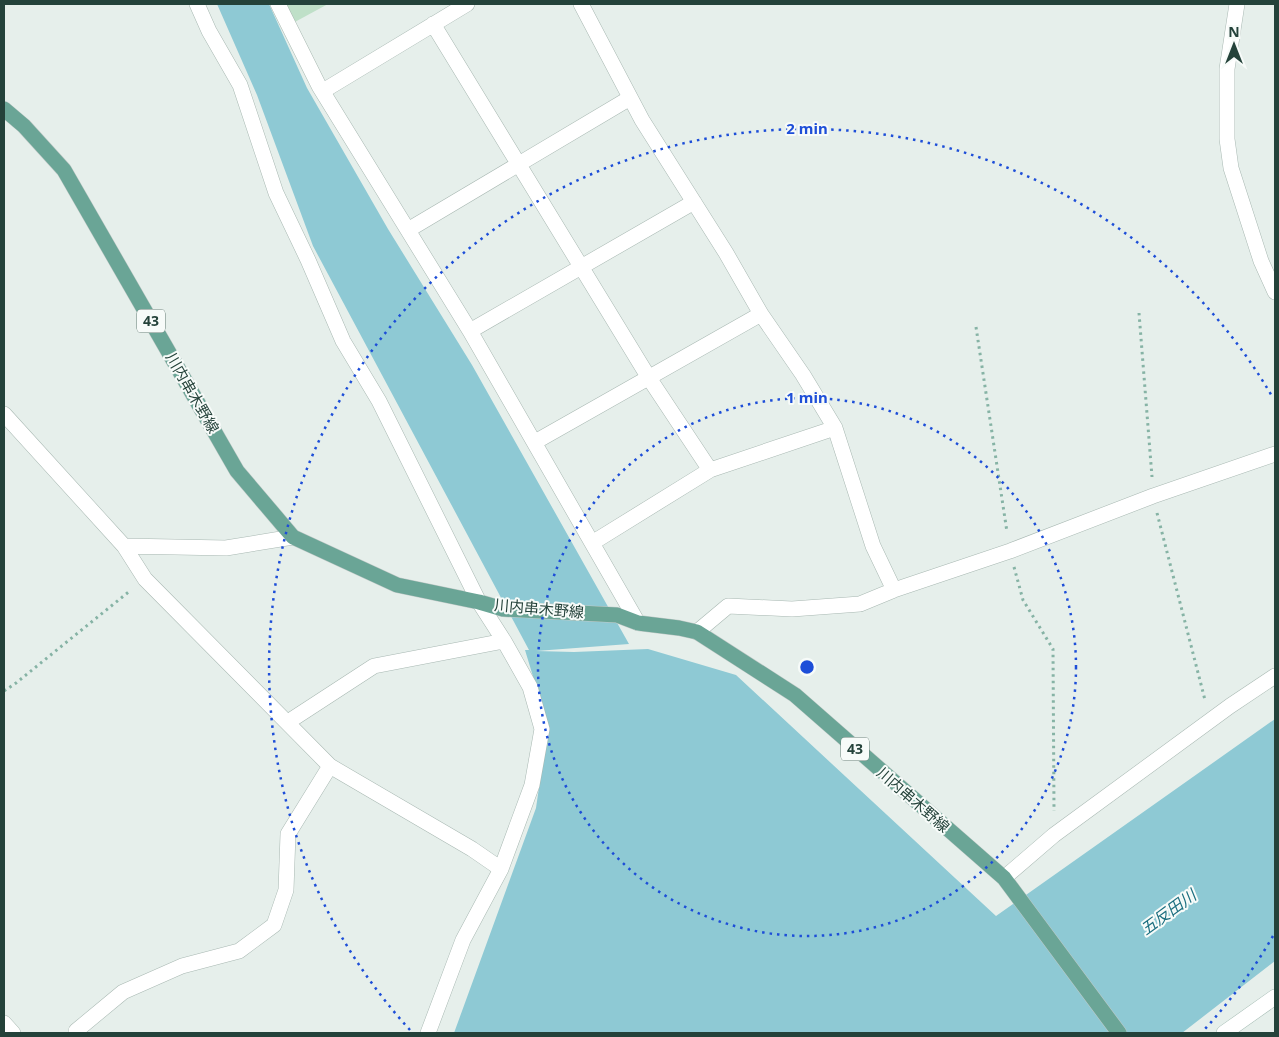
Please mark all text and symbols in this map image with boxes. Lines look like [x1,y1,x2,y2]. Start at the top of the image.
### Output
north arrow [1209,20,1259,70]
text: N [1228,22,1240,41]
text: 2 min [786,118,828,138]
road number: 43 [137,310,165,332]
street label: 川内串木野線 [162,349,224,436]
text: 1 min [786,387,828,407]
street label: 川内串木野線 [493,594,585,622]
centre of rings [798,658,816,676]
road number: 43 [841,738,869,761]
street label: 川内串木野線 [873,762,954,836]
water label: 五反田川 [1136,883,1202,940]

